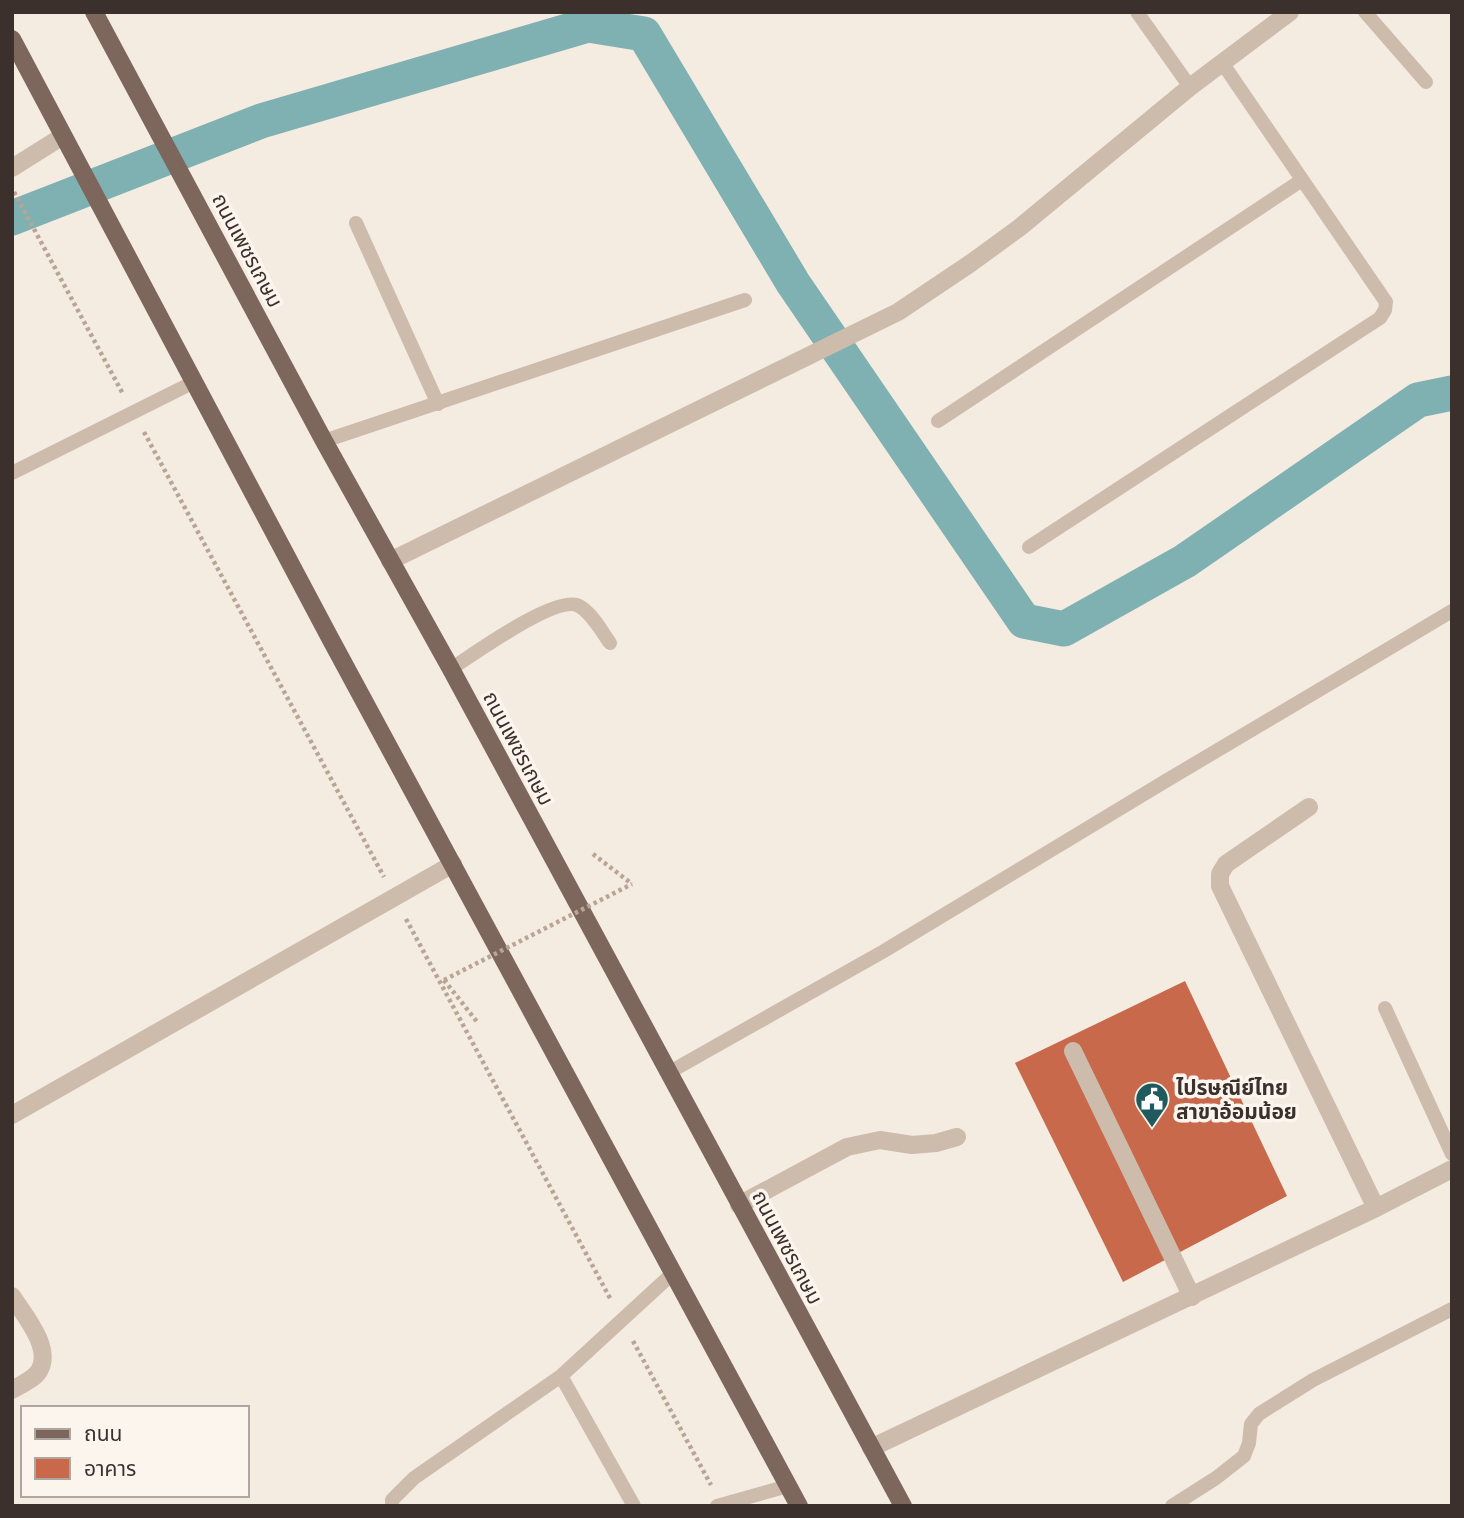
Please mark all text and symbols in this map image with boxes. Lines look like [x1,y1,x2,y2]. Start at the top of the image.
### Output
street label: ถนนเพชรเกษม [207,188,289,312]
street label: ถนนเพชรเกษม [478,686,560,810]
place label: ไปรษณีย์ไทย สาขาอ้อมน้อย [1176,1074,1297,1124]
public building icon: ไปรษณีย์ไทย สาขาอ้อมน้อย [1133,1080,1171,1129]
street label: ถนนเพชรเกษม [747,1185,829,1309]
legend [21,1406,248,1497]
text: ถนน [84,1420,122,1446]
text: อาคาร [84,1455,136,1481]

